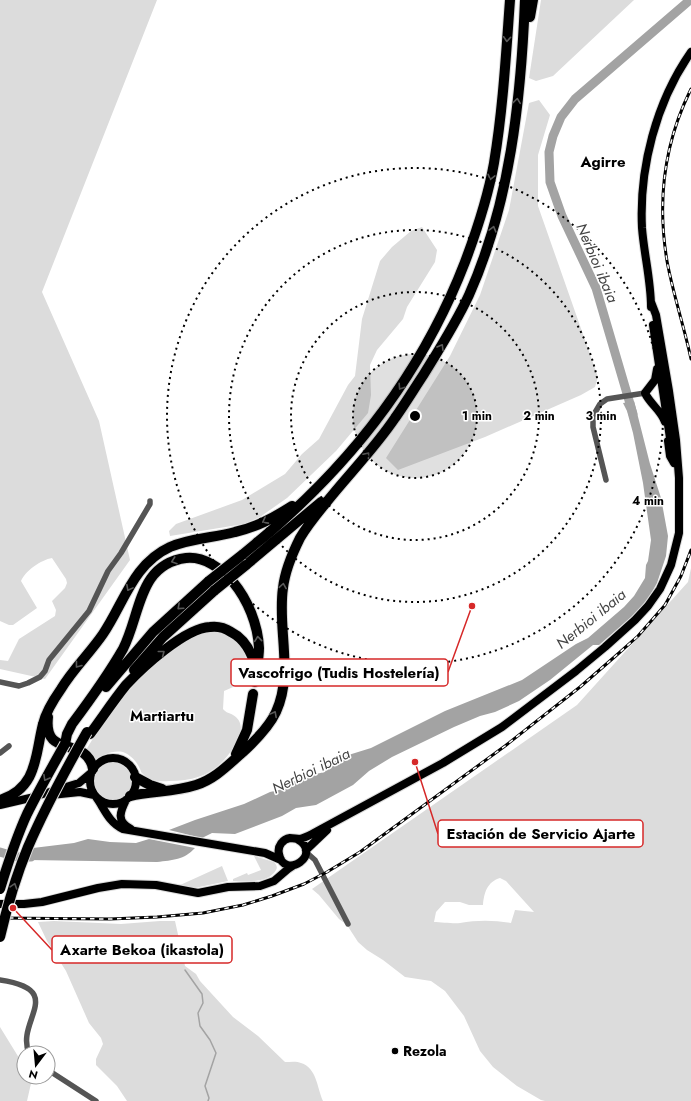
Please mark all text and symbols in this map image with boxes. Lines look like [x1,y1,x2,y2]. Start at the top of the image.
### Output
one-way arrow [503,36,512,42]
one-way arrow [512,98,521,104]
district label: Agirre [579,151,626,173]
one-way arrow [487,173,496,180]
water label: Nerbioi ibaia [570,220,624,307]
one-way arrow [488,225,497,232]
one-way arrow [436,344,443,351]
one-way arrow [398,383,406,390]
text: 1 min [462,407,492,425]
text: 2 min [523,407,555,425]
text: 3 min [585,407,617,425]
centre of rings [408,409,422,423]
one-way arrow [363,452,370,459]
text: 4 min [632,492,664,510]
one-way arrow [262,517,270,524]
one-way arrow [171,556,178,565]
one-way arrow [126,583,134,591]
one-way arrow [278,583,287,589]
water label: Nerbioi ibaia [551,583,631,654]
one-way arrow [177,602,185,609]
one-way arrow [253,636,262,642]
one-way arrow [157,651,164,658]
callout: Vascofrigo (Tudis Hostelería) [231,659,448,686]
one-way arrow [76,661,83,668]
text: Vascofrigo (Tudis Hostelería) [237,662,440,684]
district label: Martiartu [130,705,194,727]
one-way arrow [269,711,277,719]
water label: Nerbioi ibaia [268,742,354,799]
one-way arrow [43,774,50,781]
callout: Estación de Servicio Ajarte [438,820,643,847]
text: Estación de Servicio Ajarte [447,823,636,845]
one-way arrow [9,883,18,890]
callout: Axarte Bekoa (ikastola) [52,936,232,963]
text: Axarte Bekoa (ikastola) [59,939,224,961]
place label: Rezola [403,1041,447,1061]
north arrow [16,1045,56,1085]
marker: Rezola [390,1046,400,1056]
text: N [27,1066,40,1084]

